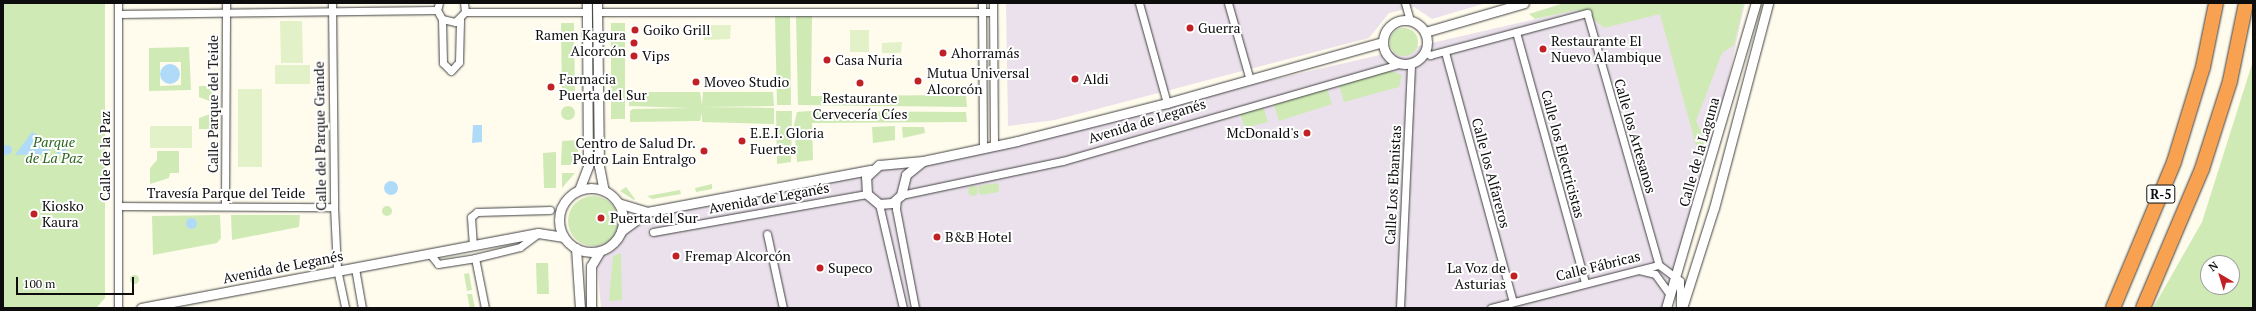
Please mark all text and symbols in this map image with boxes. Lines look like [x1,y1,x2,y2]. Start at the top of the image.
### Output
place label: Guerra [1198,20,1241,36]
place label: Goiko Grill [643,22,710,38]
marker: Guerra [1185,23,1195,33]
marker: Goiko Grill [630,25,640,35]
place label: Ramen Kagura Alcorcón [535,27,626,60]
place label: Restaurante El Nuevo Alambique [1551,33,1662,66]
street label: Calle Parque del Teide [205,35,221,173]
marker: Ramen Kagura Alcorcón [629,38,639,48]
marker: Restaurante El Nuevo Alambique [1538,44,1548,54]
place label: Ahorramás [951,45,1020,61]
place label: Vips [642,48,670,64]
marker: Ahorramás [938,48,948,58]
marker: Vips [629,51,639,61]
place label: Casa Nuria [835,52,903,68]
marker: Casa Nuria [822,55,832,65]
street label: Calle del Parque Grande [310,61,330,211]
place label: Mutua Universal Alcorcón [927,65,1029,98]
place label: Farmacia Puerta del Sur [559,71,647,104]
place label: Aldi [1083,71,1109,87]
place label: Moveo Studio [704,74,789,90]
marker: Aldi [1070,74,1080,84]
marker: Mutua Universal Alcorcón [912,75,924,87]
marker: Moveo Studio [691,77,701,87]
street label: Calle los Artesanos [1611,77,1659,195]
marker: Restaurante Cervecería Cíes [855,78,865,88]
marker: Farmacia Puerta del Sur [546,82,556,92]
street label: Calle los Electricistas [1538,88,1588,220]
place label: Restaurante Cervecería Cíes [813,90,907,122]
street label: Avenida de Leganés [1086,95,1208,147]
street label: Calle de la Laguna [1675,95,1723,209]
street label: Calle de la Paz [97,111,113,201]
street label: Calle los Alfareros [1468,116,1514,230]
place label: E.E.I. Gloria Fuertes [750,125,825,158]
place label: McDonald's [1227,125,1299,141]
street label: Calle Los Ebanistas [1381,125,1405,245]
marker: McDonald's [1302,128,1312,138]
park label: Parque de La Paz [25,134,83,166]
place label: Centro de Salud Dr. Pedro Lain Entralgo [573,135,696,168]
marker: E.E.I. Gloria Fuertes [737,136,747,146]
marker: Centro de Salud Dr. Pedro Lain Entralgo [699,146,709,156]
street label: Avenida de Leganés [707,179,831,217]
road number: R-5 [2146,183,2176,205]
street label: Travesía Parque del Teide [147,185,305,201]
place label: Kiosko Kaura [42,198,84,230]
marker: Kiosko Kaura [29,209,39,219]
place label: Puerta del Sur [610,210,698,226]
marker: Puerta del Sur [595,212,607,224]
place label: B&B Hotel [945,229,1012,245]
marker: B&B Hotel [932,232,942,242]
street label: Avenida de Leganés [222,247,344,287]
street label: Calle Fábricas [1554,247,1642,285]
place label: Fremap Alcorcón [685,248,791,264]
marker: Fremap Alcorcón [670,250,682,262]
north arrow [2200,255,2240,295]
text: N [2206,258,2221,274]
place label: Supeco [828,260,873,276]
place label: La Voz de Asturias [1447,260,1506,292]
marker: Supeco [815,263,825,273]
scale bar [18,269,136,295]
marker: La Voz de Asturias [1509,271,1519,281]
text: 100 m [23,276,55,291]

